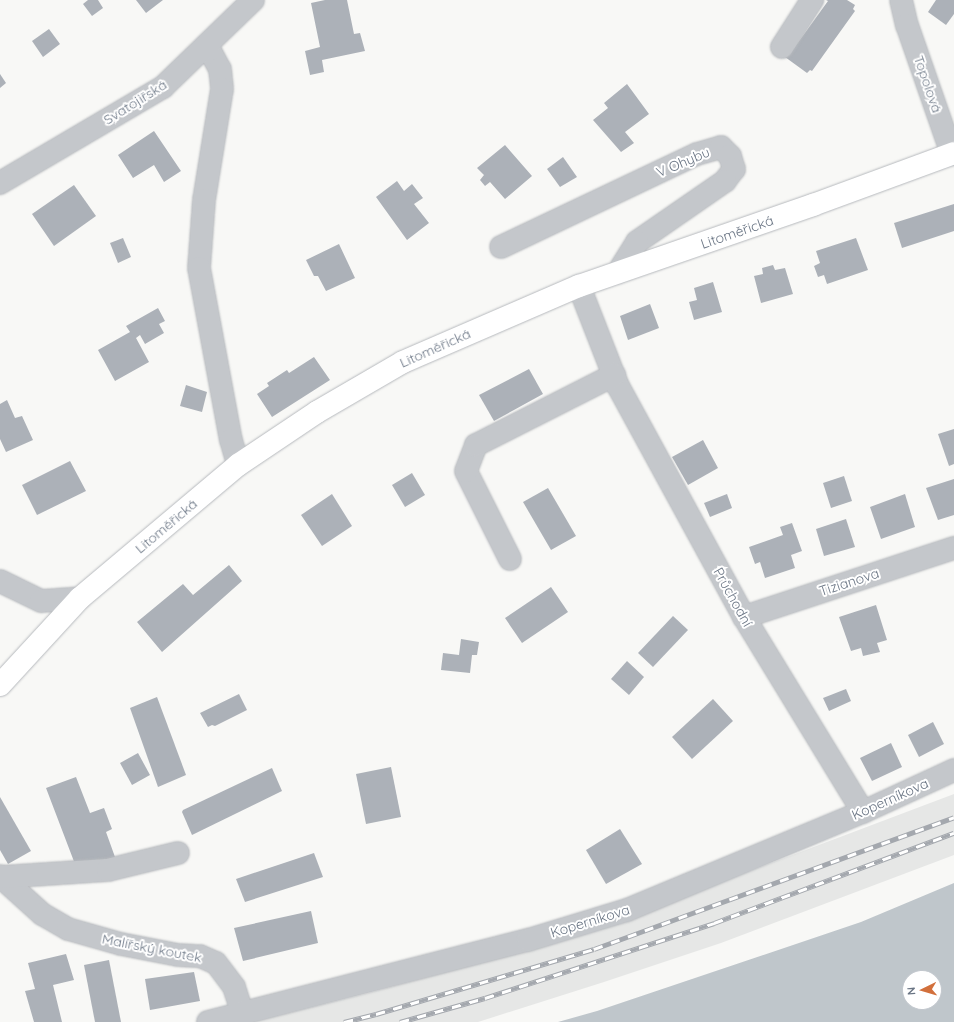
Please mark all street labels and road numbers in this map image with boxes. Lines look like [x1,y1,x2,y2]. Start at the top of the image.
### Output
street label: Topolová [910,53,946,115]
street label: Svatojiřská [100,76,170,128]
street label: V Ohybu [654,143,712,181]
street label: Litoměřická [698,212,776,252]
street label: Litoměřická [397,325,473,371]
street label: Litoměřická [132,495,200,557]
street label: Tizianova [817,564,881,600]
street label: Průchodní [710,565,756,629]
street label: Koperníkova [849,775,931,823]
street label: Koperníkova [548,901,632,941]
street label: Malířský koutek [101,930,203,966]

